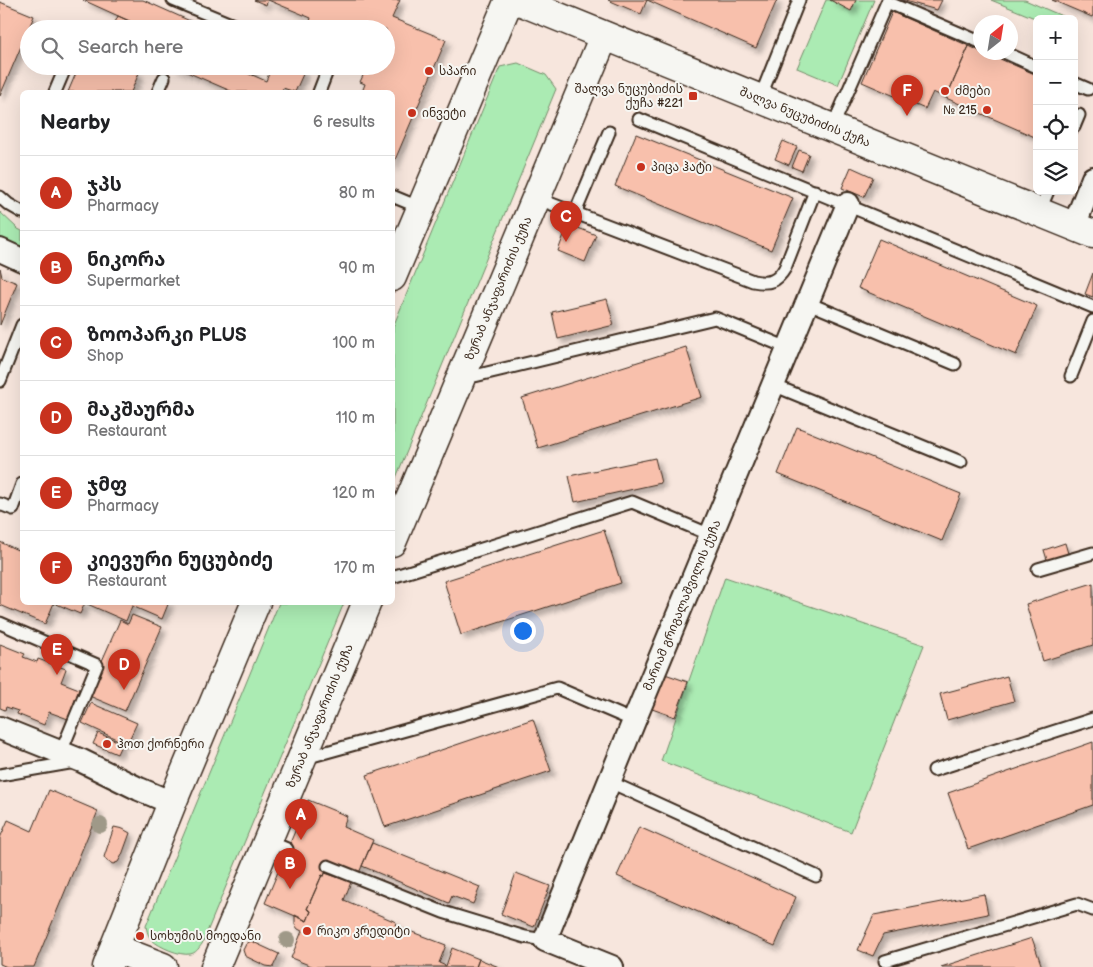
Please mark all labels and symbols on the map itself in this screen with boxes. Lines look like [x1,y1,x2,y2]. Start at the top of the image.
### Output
north arrow [973,15,1018,60]
place label: სპარი [439,64,476,79]
marker: სპარი [423,65,435,77]
pin: F [891,75,923,116]
place label: შალვა ნუცუბიძის ქუჩა #221 [574,82,683,111]
street label: შალვა ნუცუბიძის ქუჩა [738,84,873,150]
place label: ძმები [955,84,991,99]
marker: ძმები [939,85,951,97]
marker: შალვა ნუცუბიძის ქუჩა #221 [687,90,699,102]
place label: № 215 [943,103,977,118]
marker: № 215 [981,104,993,116]
place label: ინვეტი [422,106,466,121]
marker: ინვეტი [406,107,418,119]
place label: პიცა ჰატი [651,160,712,175]
marker: პიცა ჰატი [635,161,647,173]
pin: C [550,201,582,242]
street label: ზურაბ ანჯაფარიძის ქუჩა [462,214,535,362]
street label: მარიამ გრიგალაშვილის ქუჩა [640,518,724,693]
your location [510,618,536,644]
pin: E [41,634,73,675]
street label: ზურაბ ანჯაფარიძის ქუჩა [283,642,356,790]
pin: D [108,649,140,690]
place label: ჰოთ ქორნერი [117,737,204,752]
marker: ჰოთ ქორნერი [101,738,113,750]
pin: A [285,799,317,840]
pin: B [274,848,306,889]
place label: რიკო კრედიტი [317,924,410,939]
marker: რიკო კრედიტი [301,925,313,937]
place label: სოხუმის მოედანი [150,929,261,944]
marker: სოხუმის მოედანი [134,930,146,942]

